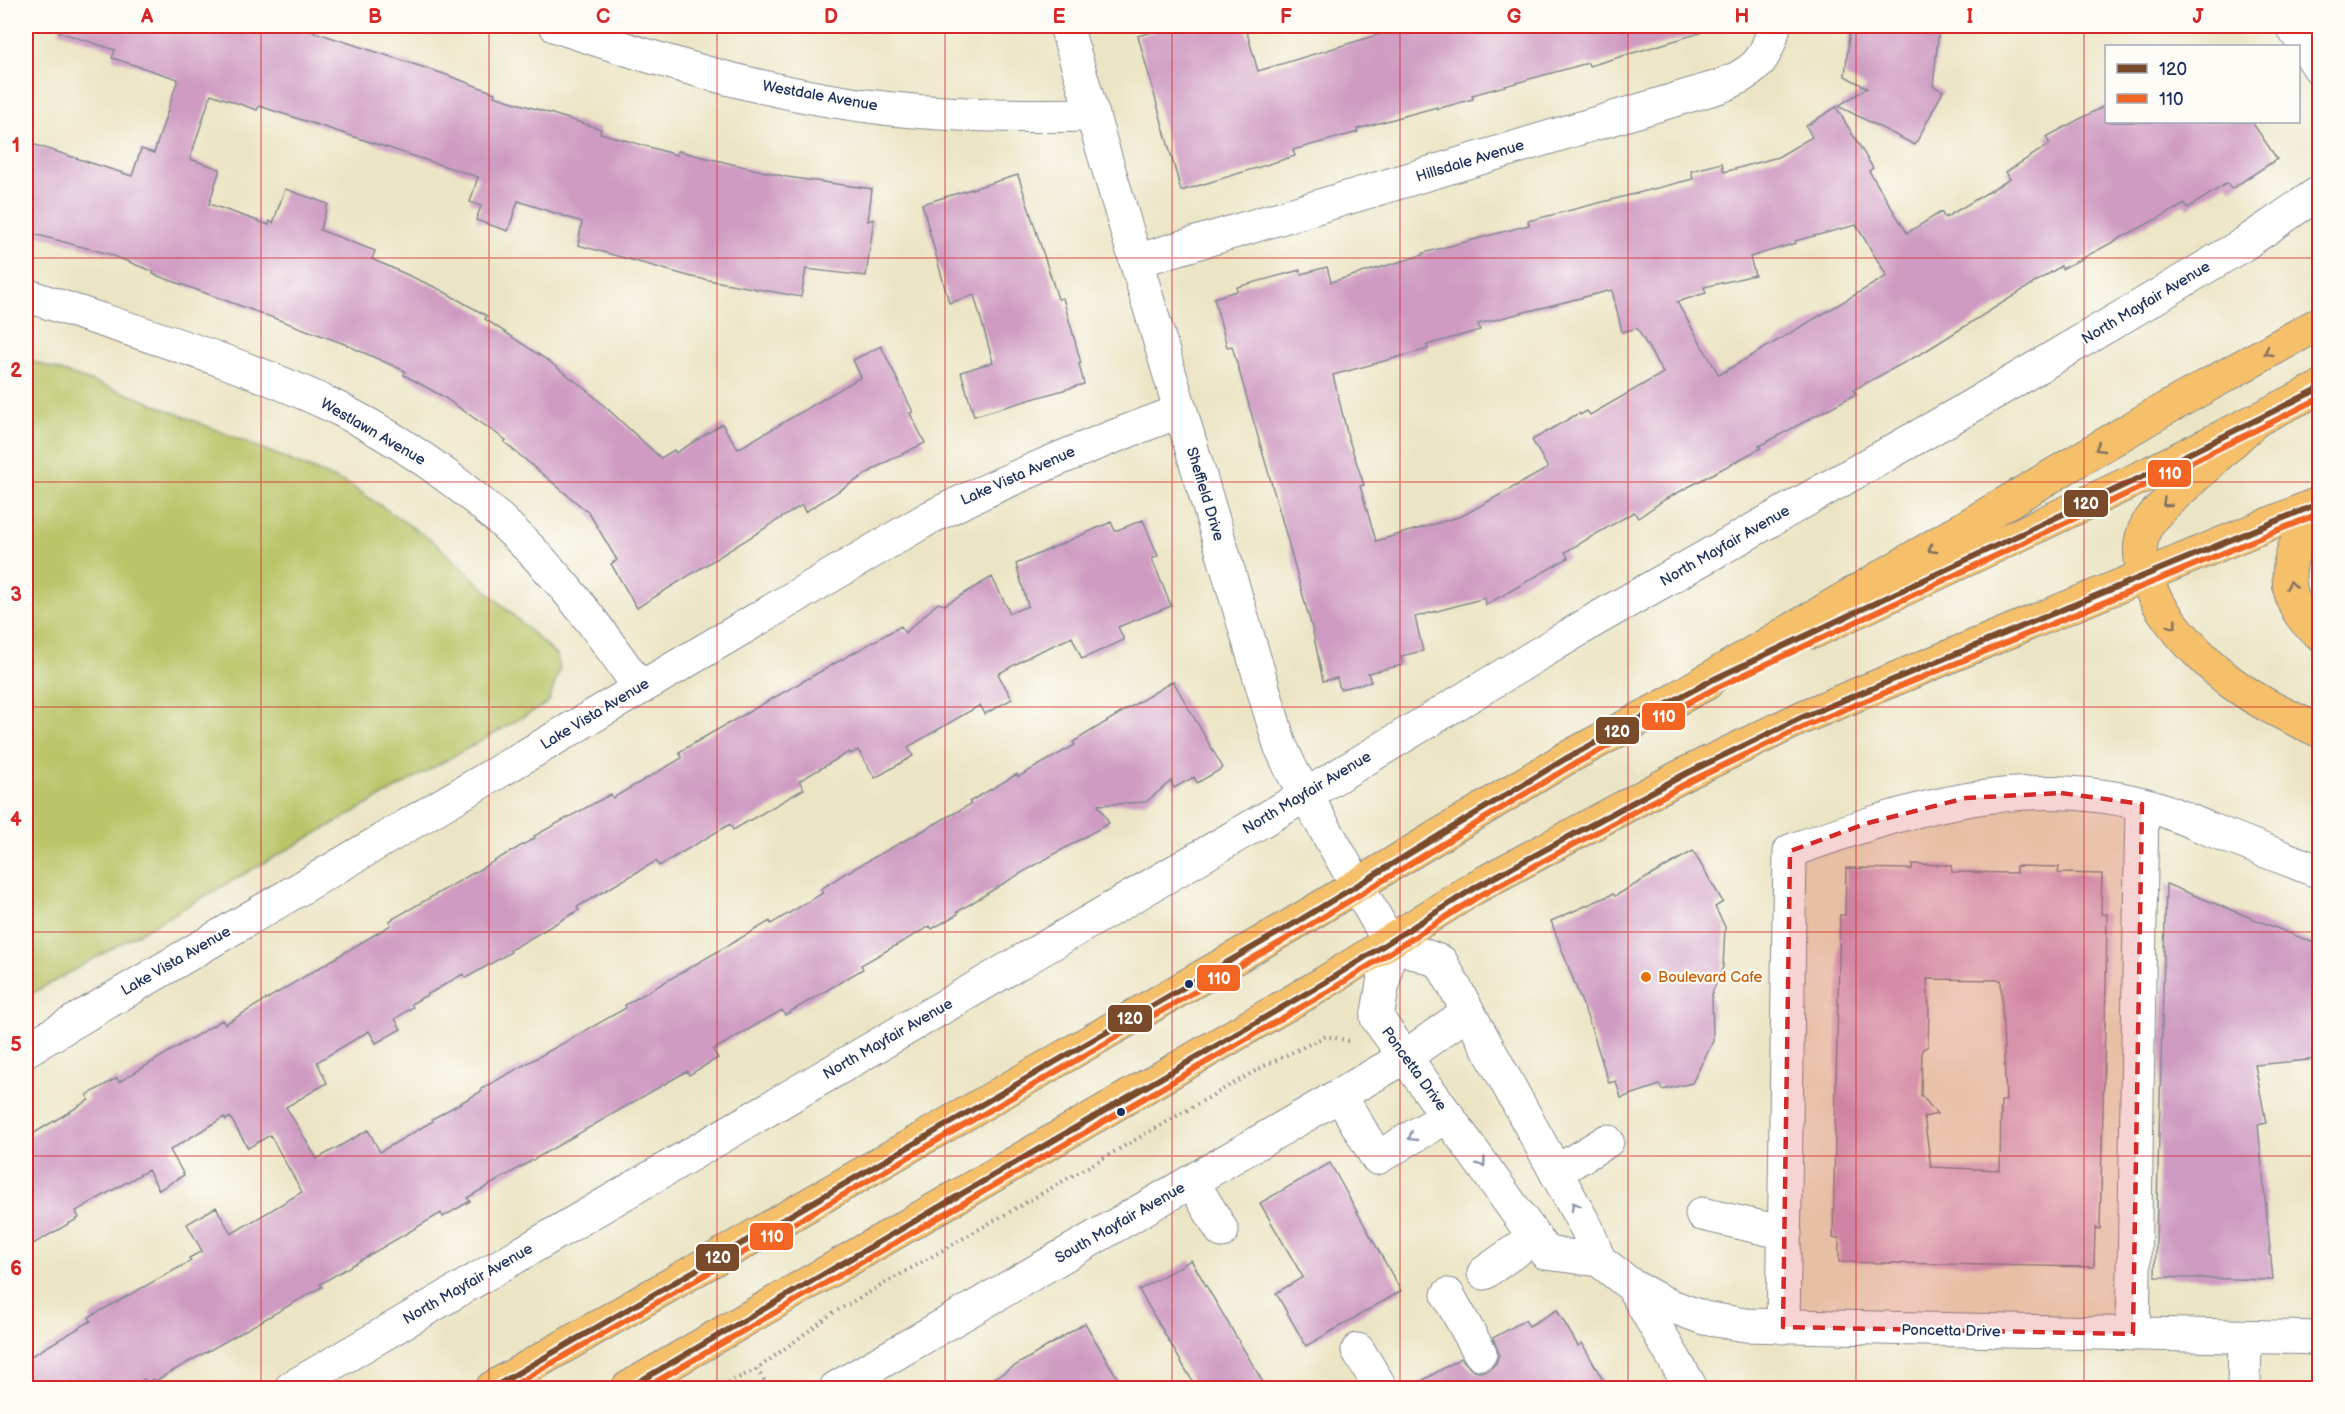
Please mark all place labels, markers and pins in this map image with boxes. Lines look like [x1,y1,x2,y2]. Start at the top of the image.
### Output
place label: Boulevard Cafe [1658,968,1763,987]
marker: Boulevard Cafe [1639,970,1653,984]
unlabelled marker [1183,978,1195,990]
unlabelled marker [1115,1106,1127,1118]

